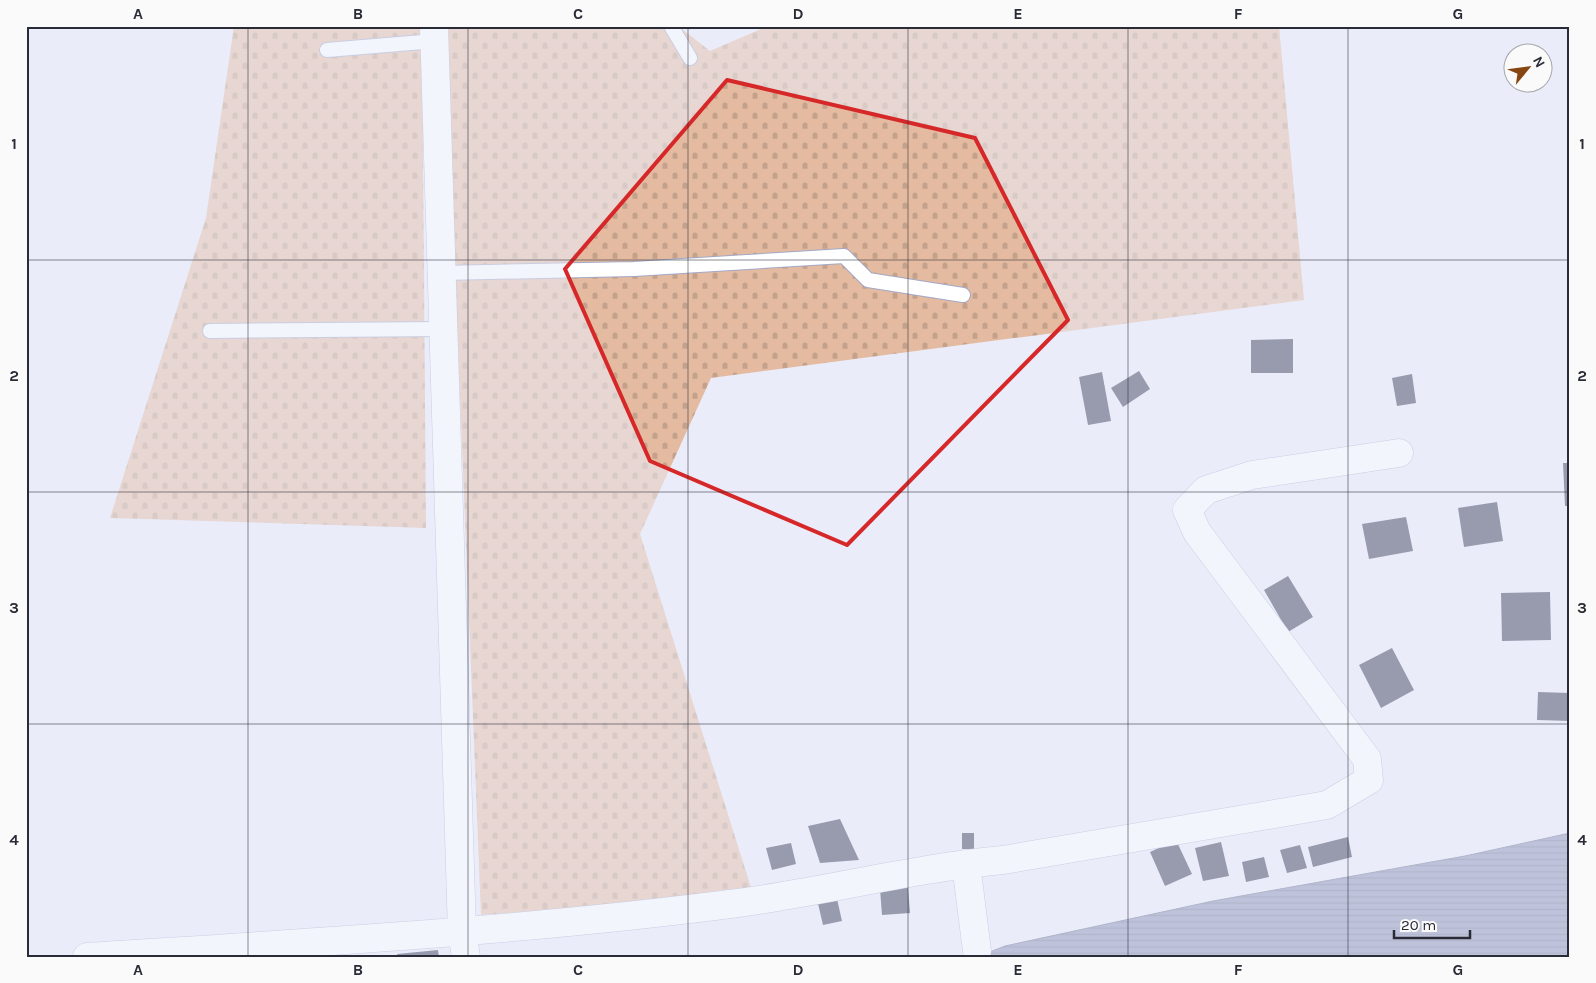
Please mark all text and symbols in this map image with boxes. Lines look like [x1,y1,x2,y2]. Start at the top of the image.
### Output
text: A [133,4,143,23]
text: B [353,4,363,23]
text: C [573,4,583,23]
text: D [793,4,804,23]
text: E [1013,4,1023,23]
text: F [1234,4,1243,23]
text: G [1453,4,1463,23]
north arrow [1504,42,1554,92]
text: N [1529,53,1549,70]
text: 1 [11,134,17,153]
text: 1 [1579,134,1585,153]
text: 2 [9,366,19,385]
text: 2 [1577,366,1587,385]
text: 3 [9,598,19,617]
text: 3 [1577,598,1587,617]
text: 4 [9,830,19,849]
text: 4 [1577,830,1587,849]
scale bar [1394,908,1470,940]
text: 20 m [1401,916,1436,934]
text: A [133,960,143,979]
text: B [353,960,363,979]
text: C [573,960,583,979]
text: D [793,960,804,979]
text: E [1013,960,1023,979]
text: F [1234,960,1243,979]
text: G [1453,960,1463,979]

